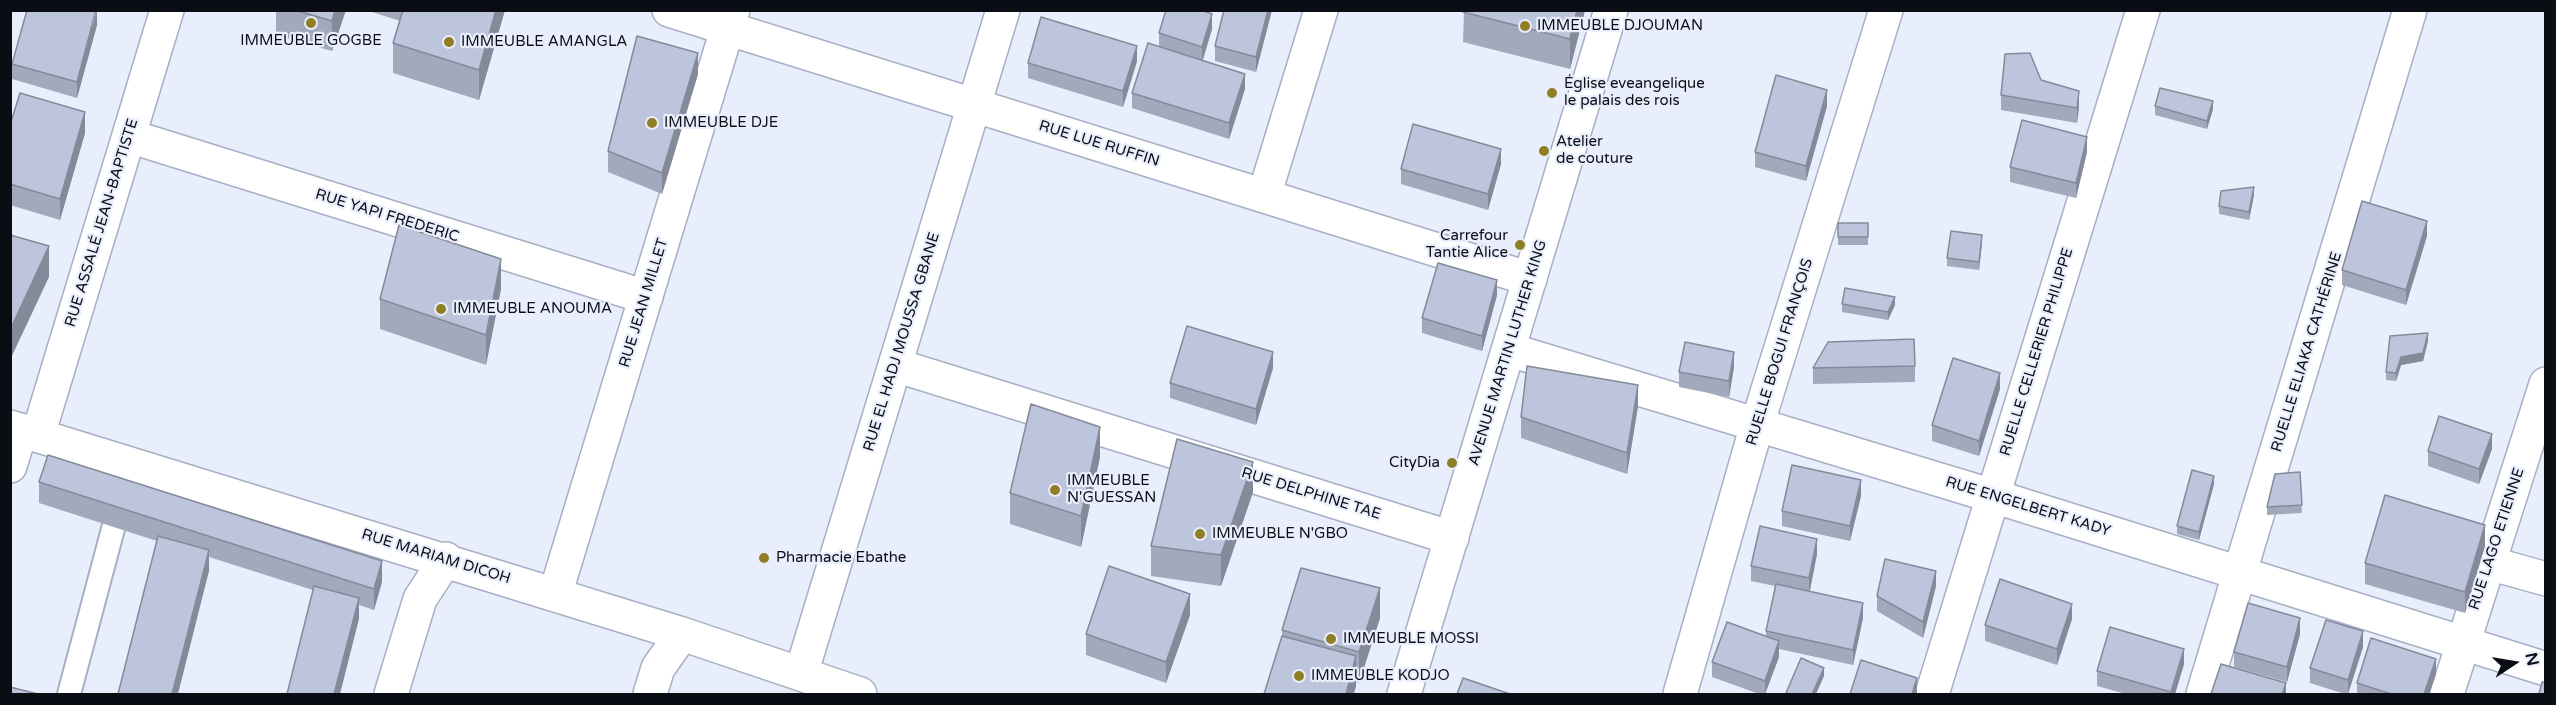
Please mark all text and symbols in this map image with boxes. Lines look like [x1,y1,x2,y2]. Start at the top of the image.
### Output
marker: IMMEUBLE GOGBE [304,16,318,30]
place label: IMMEUBLE DJOUMAN [1537,17,1703,35]
marker: IMMEUBLE DJOUMAN [1518,19,1532,33]
place label: IMMEUBLE GOGBE [240,32,382,50]
place label: IMMEUBLE AMANGLA [461,33,627,51]
marker: IMMEUBLE AMANGLA [442,35,456,49]
place label: Église eveangelique le palais des rois [1564,75,1705,110]
marker: Église eveangelique le palais des rois [1545,86,1559,100]
place label: IMMEUBLE DJE [664,114,778,132]
marker: IMMEUBLE DJE [645,116,659,130]
street label: RUE ASSALÉ JEAN-BAPTISTE [62,117,142,329]
street label: RUE LUE RUFFIN [1036,117,1162,171]
place label: Atelier de couture [1556,133,1633,168]
marker: Atelier de couture [1537,144,1551,158]
street label: RUE YAPI FREDERIC [313,186,461,246]
place label: Carrefour Tantie Alice [1426,227,1508,262]
street label: RUE EL HADJ MOUSSA GBANE [860,230,944,454]
street label: RUE JEAN MILLET [616,236,672,370]
street label: AVENUE MARTIN LUTHER KING [1465,238,1551,468]
marker: Carrefour Tantie Alice [1513,238,1527,252]
street label: RUELLE CELLERIER PHILIPPE [1997,246,2077,458]
street label: RUELLE ELIAKA CATHÉRINE [2268,250,2346,454]
street label: RUELLE BOGUI FRANÇOIS [1743,256,1817,448]
place label: IMMEUBLE ANOUMA [453,300,612,318]
marker: IMMEUBLE ANOUMA [434,302,448,316]
place label: CityDia [1389,454,1440,472]
marker: CityDia [1445,456,1459,470]
street label: RUE DELPHINE TAE [1239,464,1383,524]
street label: RUE LAGO ETIENNE [2465,466,2529,612]
place label: IMMEUBLE N'GUESSAN [1067,472,1156,507]
street label: RUE ENGELBERT KADY [1943,473,2113,541]
marker: IMMEUBLE N'GUESSAN [1048,483,1062,497]
place label: IMMEUBLE N'GBO [1212,525,1348,543]
street label: RUE MARIAM DICOH [359,526,513,588]
marker: IMMEUBLE N'GBO [1193,527,1207,541]
place label: Pharmacie Ebathe [776,549,906,567]
marker: Pharmacie Ebathe [757,551,771,565]
place label: IMMEUBLE MOSSI [1343,630,1479,648]
marker: IMMEUBLE MOSSI [1324,632,1338,646]
north arrow [2484,633,2544,693]
text: N [2520,651,2543,668]
place label: IMMEUBLE KODJO [1311,667,1450,685]
marker: IMMEUBLE KODJO [1292,669,1306,683]

